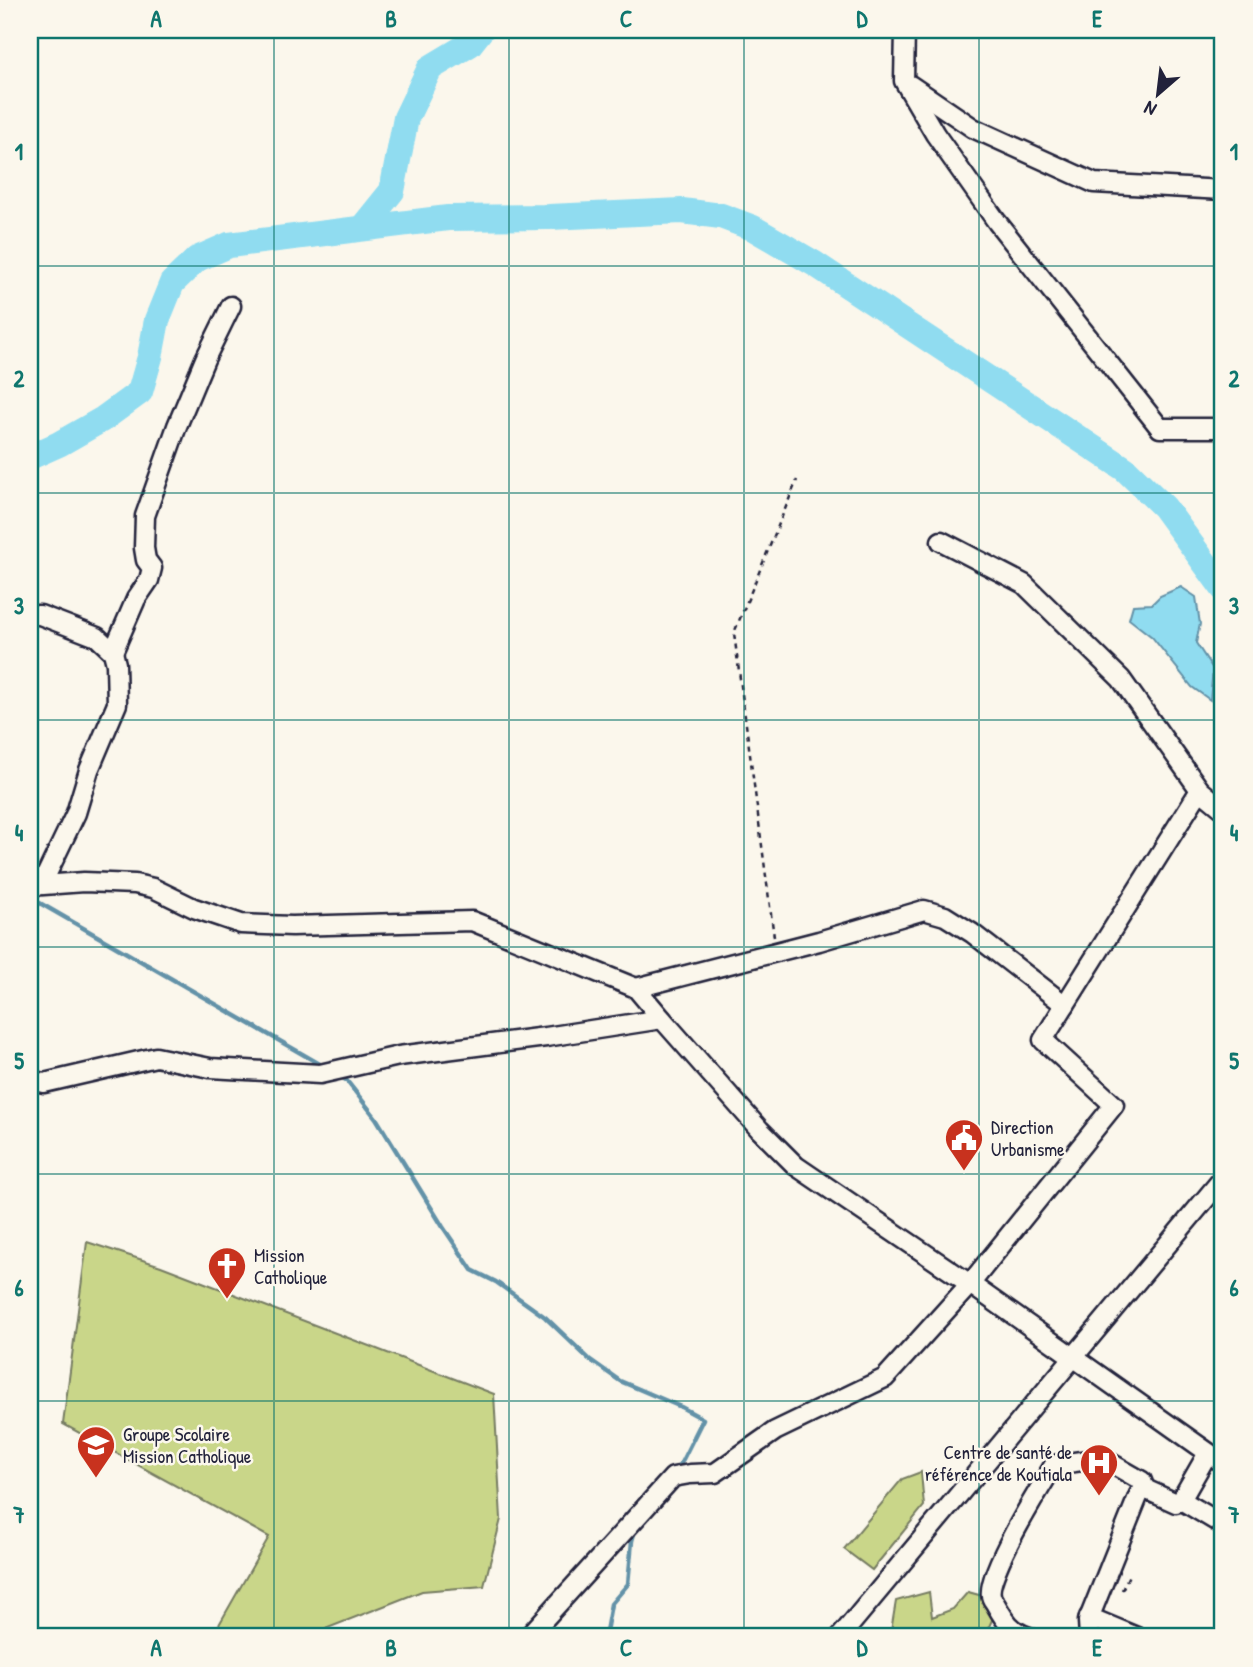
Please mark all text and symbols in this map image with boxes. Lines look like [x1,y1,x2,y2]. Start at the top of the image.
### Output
text: A [150,3,162,34]
text: B [385,3,397,34]
text: C [620,3,632,34]
text: D [857,3,869,34]
text: E [1092,3,1103,34]
north arrow [1124,60,1194,130]
text: N [1139,95,1161,123]
text: 1 [15,136,23,167]
text: 1 [1230,136,1238,167]
text: 2 [14,363,25,394]
text: 2 [1229,363,1240,394]
text: 3 [14,590,24,621]
text: 3 [1229,590,1239,621]
text: 4 [15,817,24,848]
text: 4 [1230,817,1239,848]
text: 5 [14,1045,24,1076]
text: 5 [1229,1045,1239,1076]
place label: Direction Urbanisme [991,1114,1065,1162]
public building icon: Direction Urbanisme [943,1117,985,1172]
place label: Mission Catholique [254,1242,328,1290]
church icon: Mission Catholique [206,1245,248,1300]
text: 6 [14,1272,24,1303]
text: 6 [1229,1272,1239,1303]
place label: Groupe Scolaire Mission Catholique [123,1421,252,1469]
school or university icon: Groupe Scolaire Mission Catholique [75,1424,117,1479]
place label: Centre de santé de référence de Koutiala [925,1439,1073,1487]
hospital icon: Centre de santé de référence de Koutiala [1078,1442,1120,1497]
text: 7 [12,1499,25,1530]
text: 7 [1227,1499,1240,1530]
text: A [150,1632,162,1663]
text: B [385,1632,397,1663]
text: C [620,1632,632,1663]
text: D [857,1632,869,1663]
text: E [1092,1632,1103,1663]

